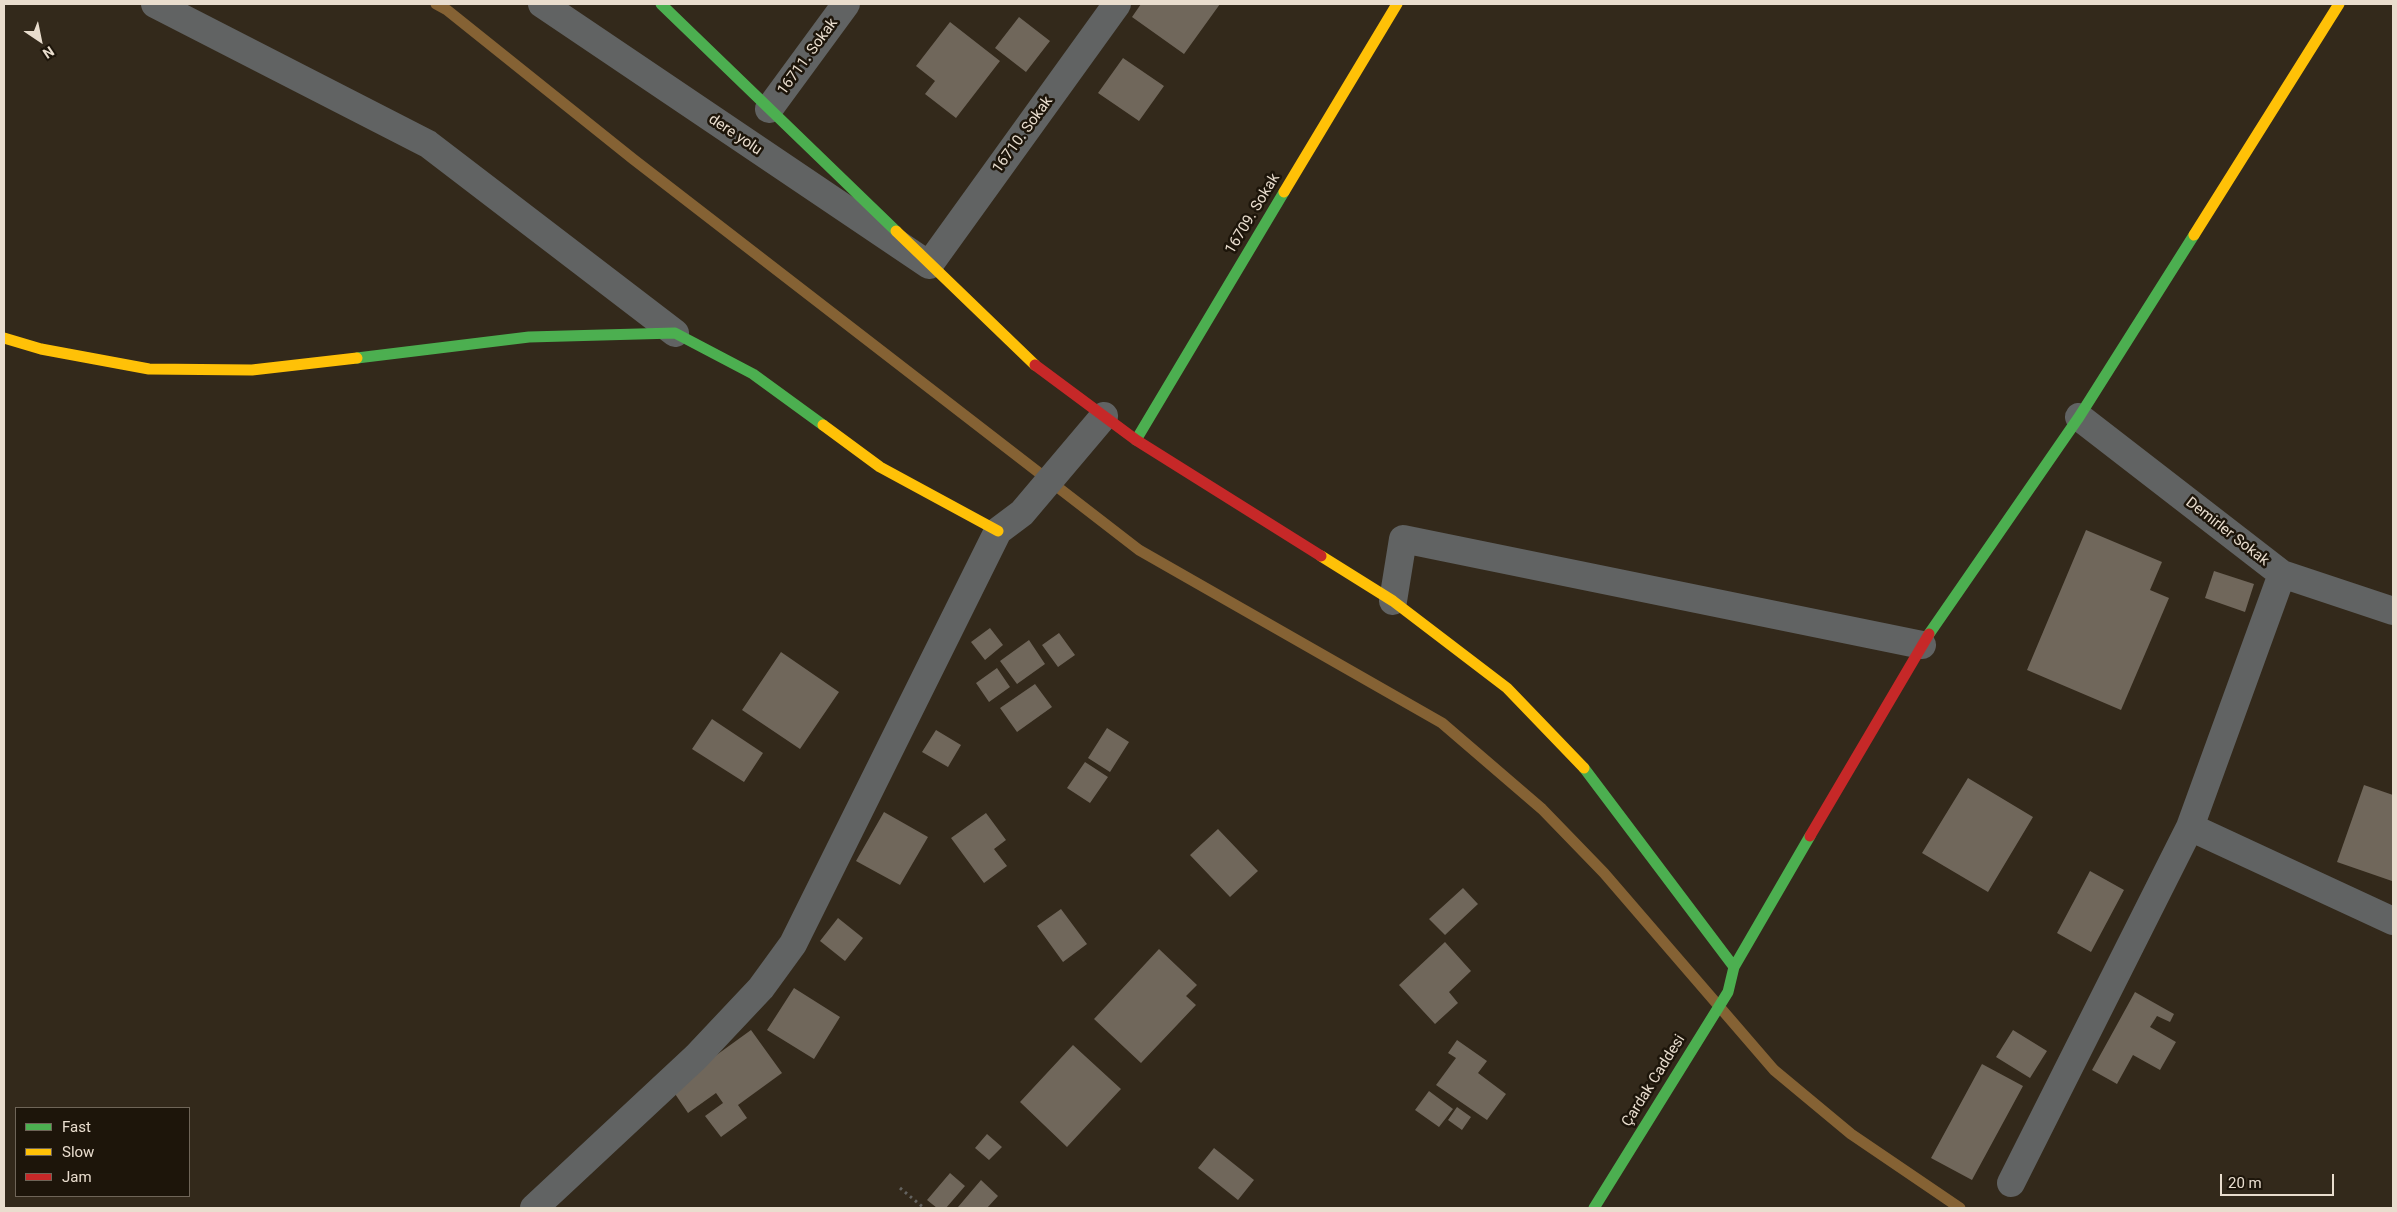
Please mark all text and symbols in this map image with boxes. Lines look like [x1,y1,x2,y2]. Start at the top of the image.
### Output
north arrow [15,15,65,65]
street label: 16711. Sokak [774,15,842,99]
text: N [40,43,57,62]
street label: 16710. Sokak [989,93,1057,177]
street label: dere yolu [705,111,765,159]
street label: 16709. Sokak [1222,171,1284,257]
street label: Demirler Sokak [2182,494,2272,570]
street label: Çardak Caddesi [1619,1032,1689,1130]
legend [15,1107,190,1197]
text: Fast [62,1118,91,1136]
text: Slow [62,1143,94,1161]
scale bar [2222,1164,2336,1196]
text: Jam [62,1168,92,1186]
text: 20 m [2228,1174,2262,1192]

